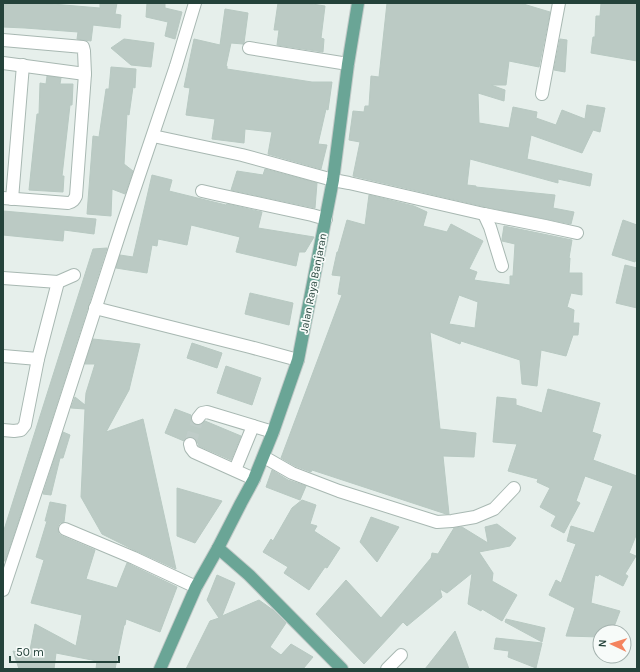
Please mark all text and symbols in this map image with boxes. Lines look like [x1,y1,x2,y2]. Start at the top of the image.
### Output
street label: Jalan Raya Banjaran [297,232,330,334]
north arrow [592,624,632,664]
scale bar [10,638,119,664]
text: N [596,639,609,648]
text: 50 m [16,645,44,659]

